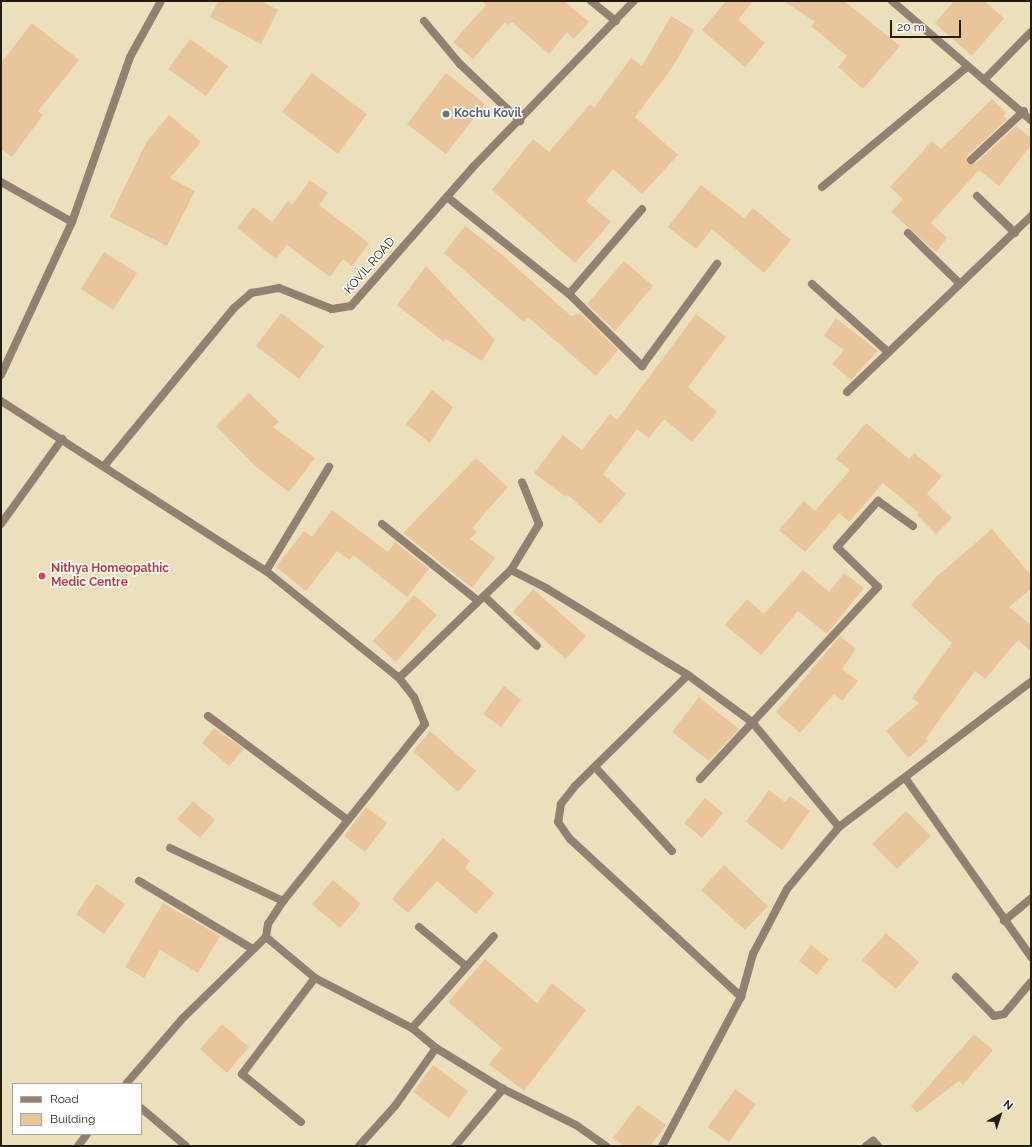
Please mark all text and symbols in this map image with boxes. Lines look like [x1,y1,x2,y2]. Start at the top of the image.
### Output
scale bar [892,12,963,38]
text: 20 m [897,20,925,34]
place label: Kochu Kovil [454,107,521,121]
marker: Kochu Kovil [441,109,451,119]
street label: KOVIL ROAD [341,235,399,297]
place label: Nithya Homeopathic Medic Centre [51,562,169,590]
marker: Nithya Homeopathic Medic Centre [36,570,48,582]
legend [12,1083,142,1135]
text: Road [50,1092,79,1106]
north arrow [980,1095,1020,1135]
text: N [1001,1098,1015,1113]
text: Building [50,1112,96,1126]

